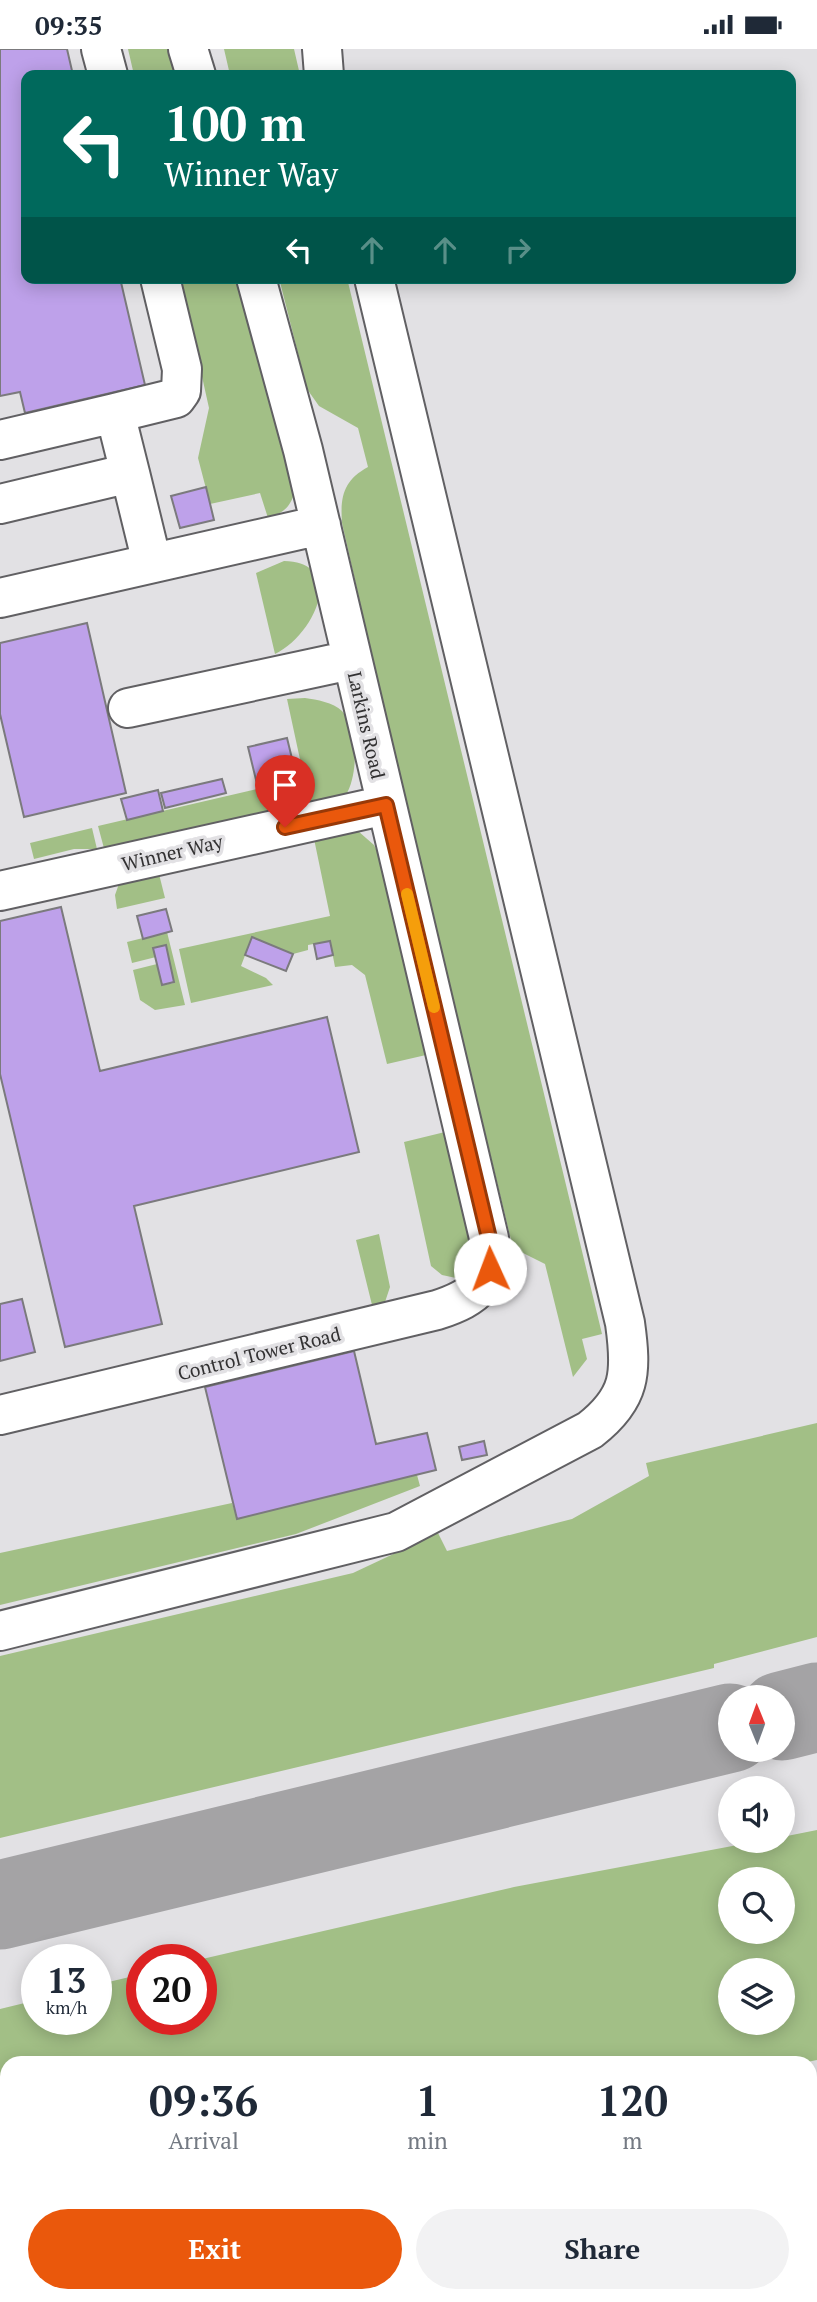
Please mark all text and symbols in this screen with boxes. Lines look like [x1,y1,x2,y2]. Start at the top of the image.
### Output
text: 09:35 [35,8,103,42]
text: 100 m [164,90,306,155]
icon: left [49,98,140,189]
text: Winner Way [164,153,338,195]
icon: left [280,231,318,269]
icon: ahead [353,231,391,269]
icon: ahead [426,231,464,269]
icon: right [499,231,537,269]
street label: Larkins Road [343,669,392,782]
pin [255,755,315,827]
icon: arrive [266,766,304,804]
street label: Winner Way [119,828,225,876]
position arrow [453,1232,527,1306]
street label: Control Tower Road [175,1321,344,1385]
north arrow [718,1685,794,1762]
map controls [718,1685,795,2035]
button: sound [718,1776,795,1853]
button: search [718,1867,795,1944]
speed limit sign: 20 [126,1944,217,2035]
text: 13 [47,1957,86,2003]
button: layers [718,1958,795,2035]
text: km/h [46,1995,87,2019]
text: 09:36 [149,2072,258,2128]
text: 1 [416,2072,439,2128]
text: 120 [597,2072,668,2128]
text: Arrival [168,2125,239,2156]
text: min [407,2125,448,2156]
text: m [622,2125,642,2156]
button: Exit [28,2209,402,2289]
button: Share [416,2209,789,2289]

